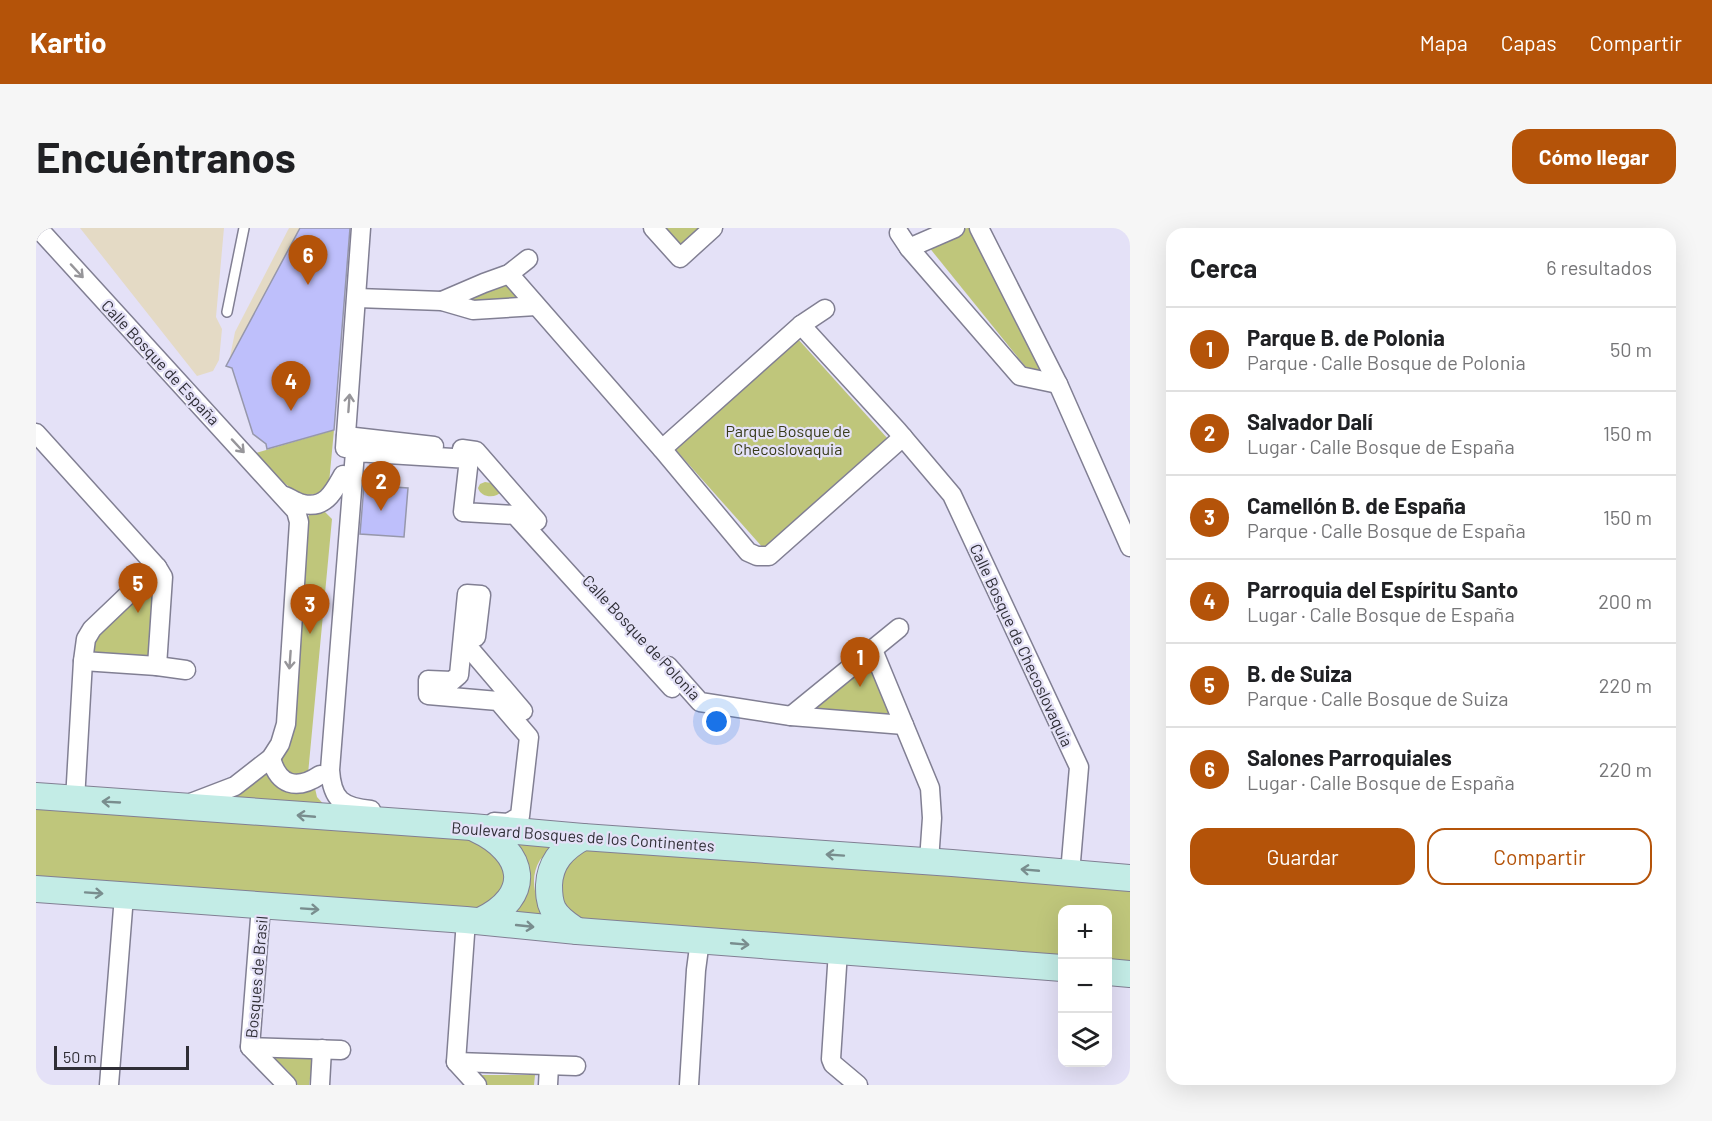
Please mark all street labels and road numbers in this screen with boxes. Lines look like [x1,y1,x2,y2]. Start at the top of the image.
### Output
street label: Calle Bosque de España [98,296,224,428]
street label: Calle Bosque de Checoslovaquia [967,541,1077,749]
street label: Calle Bosque de Polonia [579,571,705,703]
street label: Boulevard Bosques de los Continentes [451,817,715,855]
street label: Bosques de Brasil [241,915,271,1039]

